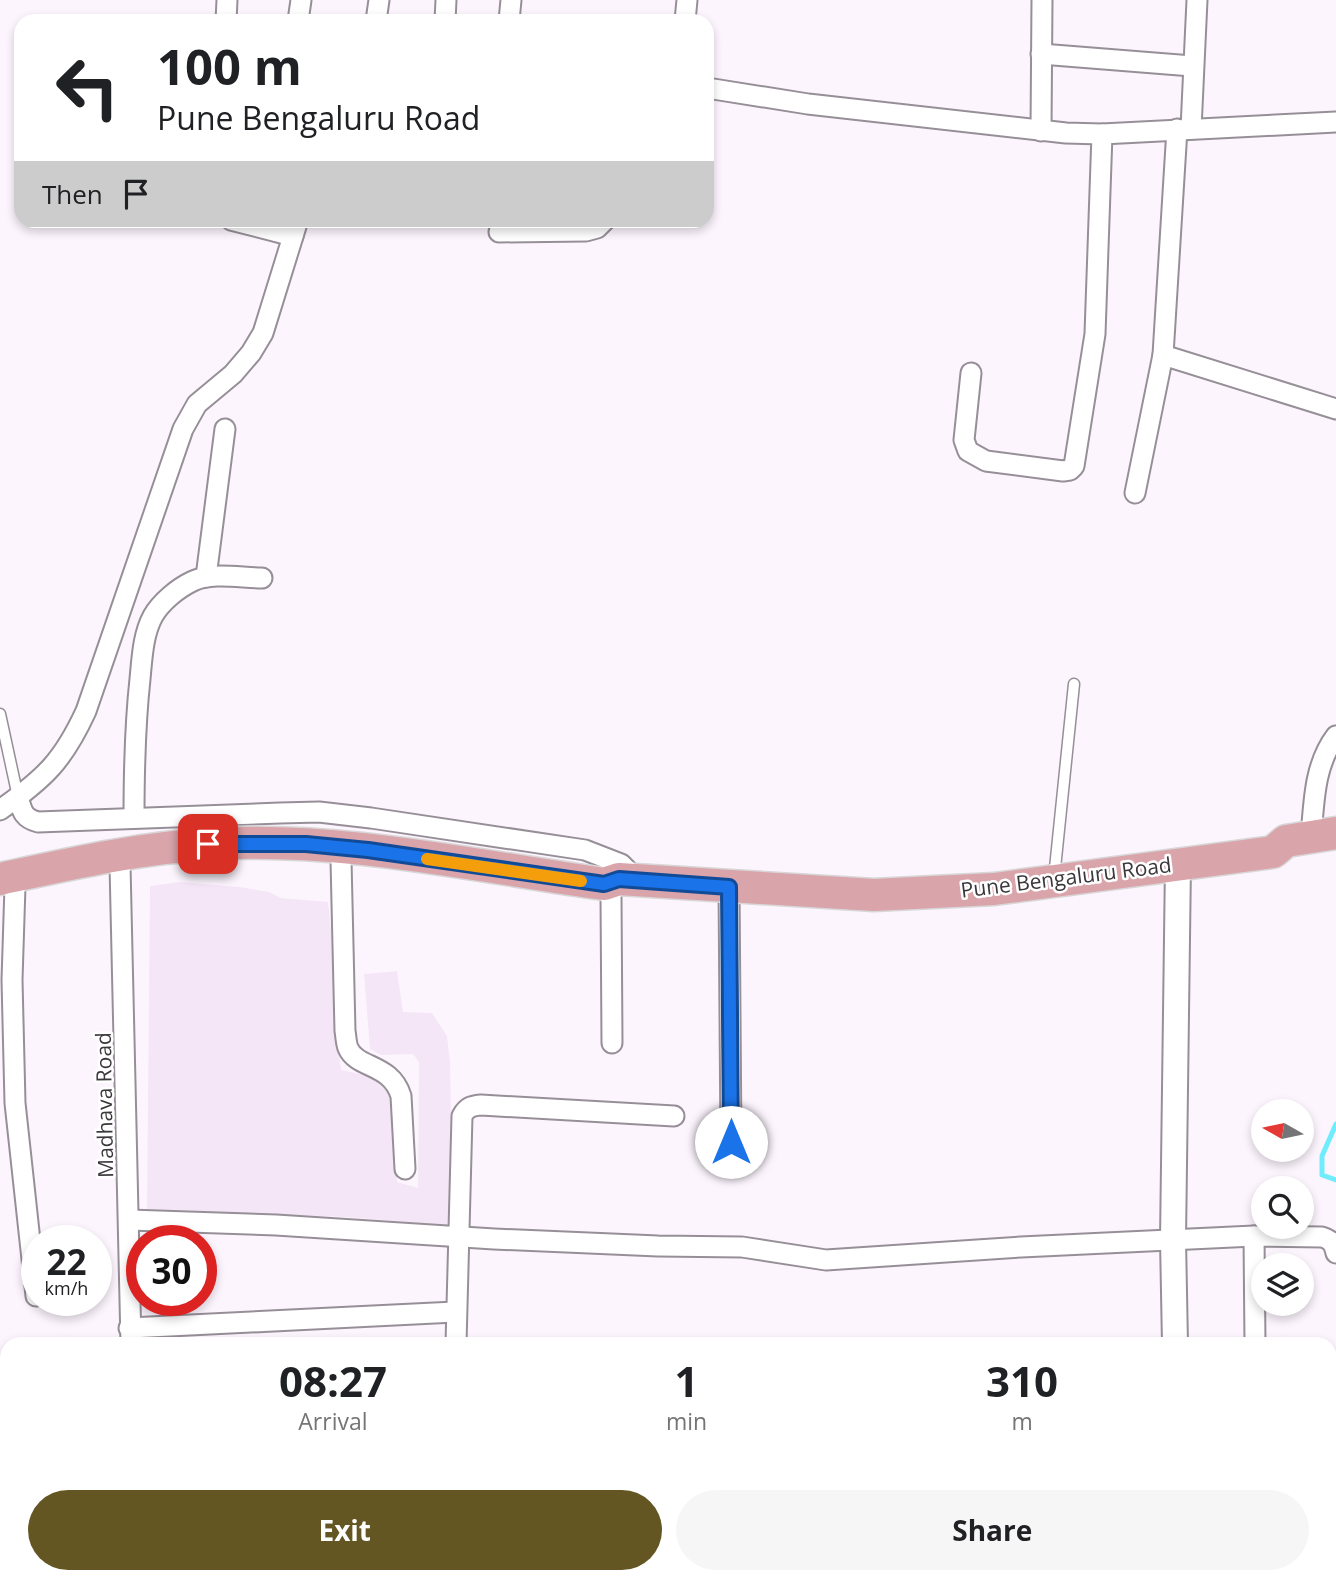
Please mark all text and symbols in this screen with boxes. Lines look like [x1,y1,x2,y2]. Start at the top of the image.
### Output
text: 100 m [157,33,302,99]
icon: left [42,42,133,133]
text: Pune Bengaluru Road [157,96,480,139]
icon: arrive [117,175,155,213]
text: Then [42,176,103,212]
pin [178,814,238,874]
icon: arrive [189,825,227,863]
street label: Pune Bengaluru Road [959,850,1173,904]
street label: Madhava Road [89,1032,119,1178]
north arrow [1251,1099,1314,1162]
map controls [1251,1099,1314,1316]
position arrow [694,1105,768,1179]
button: search [1251,1176,1314,1239]
speed limit sign: 30 [126,1225,217,1316]
text: 22 [46,1238,87,1285]
button: layers [1251,1253,1314,1316]
text: km/h [45,1276,88,1300]
text: 08:27 [279,1352,387,1409]
text: 1 [674,1352,699,1409]
text: 310 [986,1352,1058,1409]
text: Arrival [298,1405,368,1437]
text: min [666,1405,707,1437]
text: m [1011,1405,1033,1437]
button: Exit [28,1490,662,1570]
button: Share [676,1490,1309,1570]

